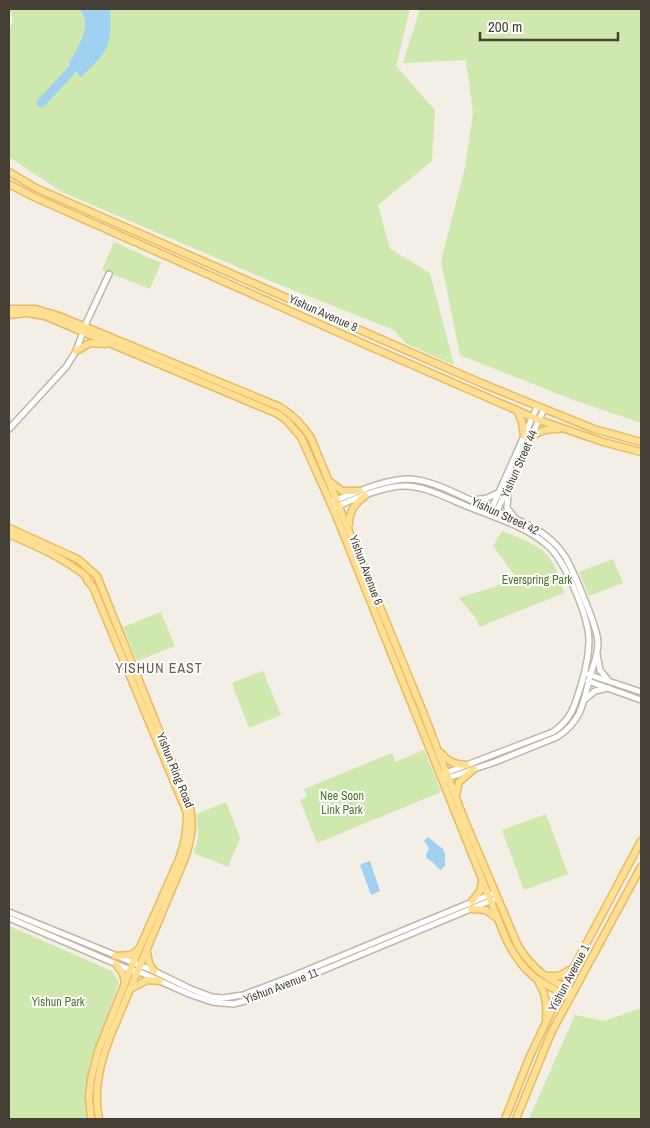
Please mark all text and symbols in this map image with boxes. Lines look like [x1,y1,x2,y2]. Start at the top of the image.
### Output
scale bar [480,10,618,42]
text: 200 m [488,16,522,37]
street label: Yishun Avenue 8 [286,291,360,335]
street label: Yishun Street 44 [497,427,541,501]
street label: Yishun Street 42 [469,493,541,539]
street label: Yishun Avenue 6 [345,533,387,607]
park label: Everspring Park [502,572,572,588]
district label: YISHUN EAST [115,659,203,677]
street label: Yishun Ring Road [153,730,197,810]
park label: Nee Soon Link Park [320,788,364,818]
street label: Yishun Avenue 1 [545,941,594,1014]
street label: Yishun Avenue 11 [241,964,321,1008]
park label: Yishun Park [31,994,85,1010]

